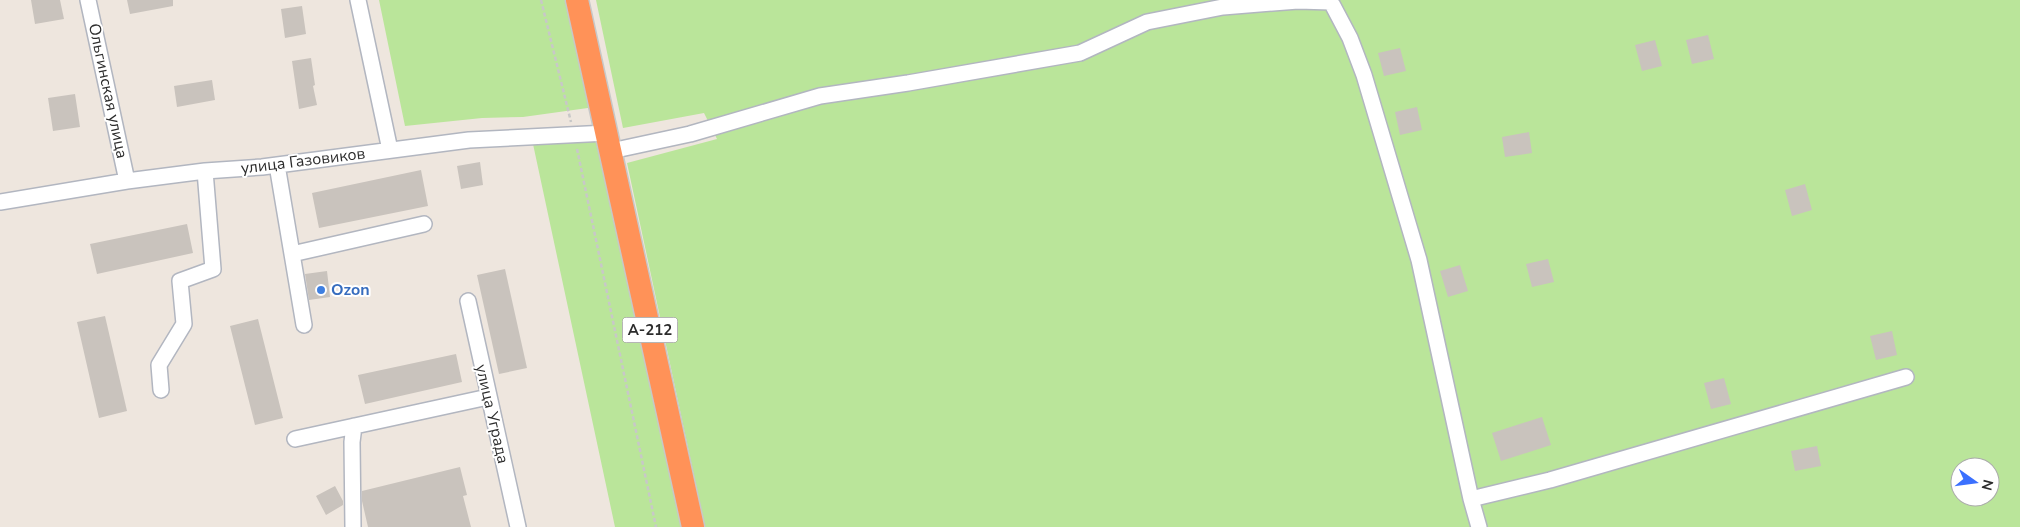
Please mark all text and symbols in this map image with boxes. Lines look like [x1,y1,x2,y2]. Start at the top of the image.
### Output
street label: Ольгинская улица [83,21,133,161]
street label: улица Газовиков [240,142,367,180]
place label: Ozon [331,279,370,301]
marker: Ozon [315,284,327,296]
road number: А-212 [622,318,678,342]
street label: улица Уграда [470,362,514,466]
north arrow [1950,457,2000,507]
text: N [1977,478,1998,492]

